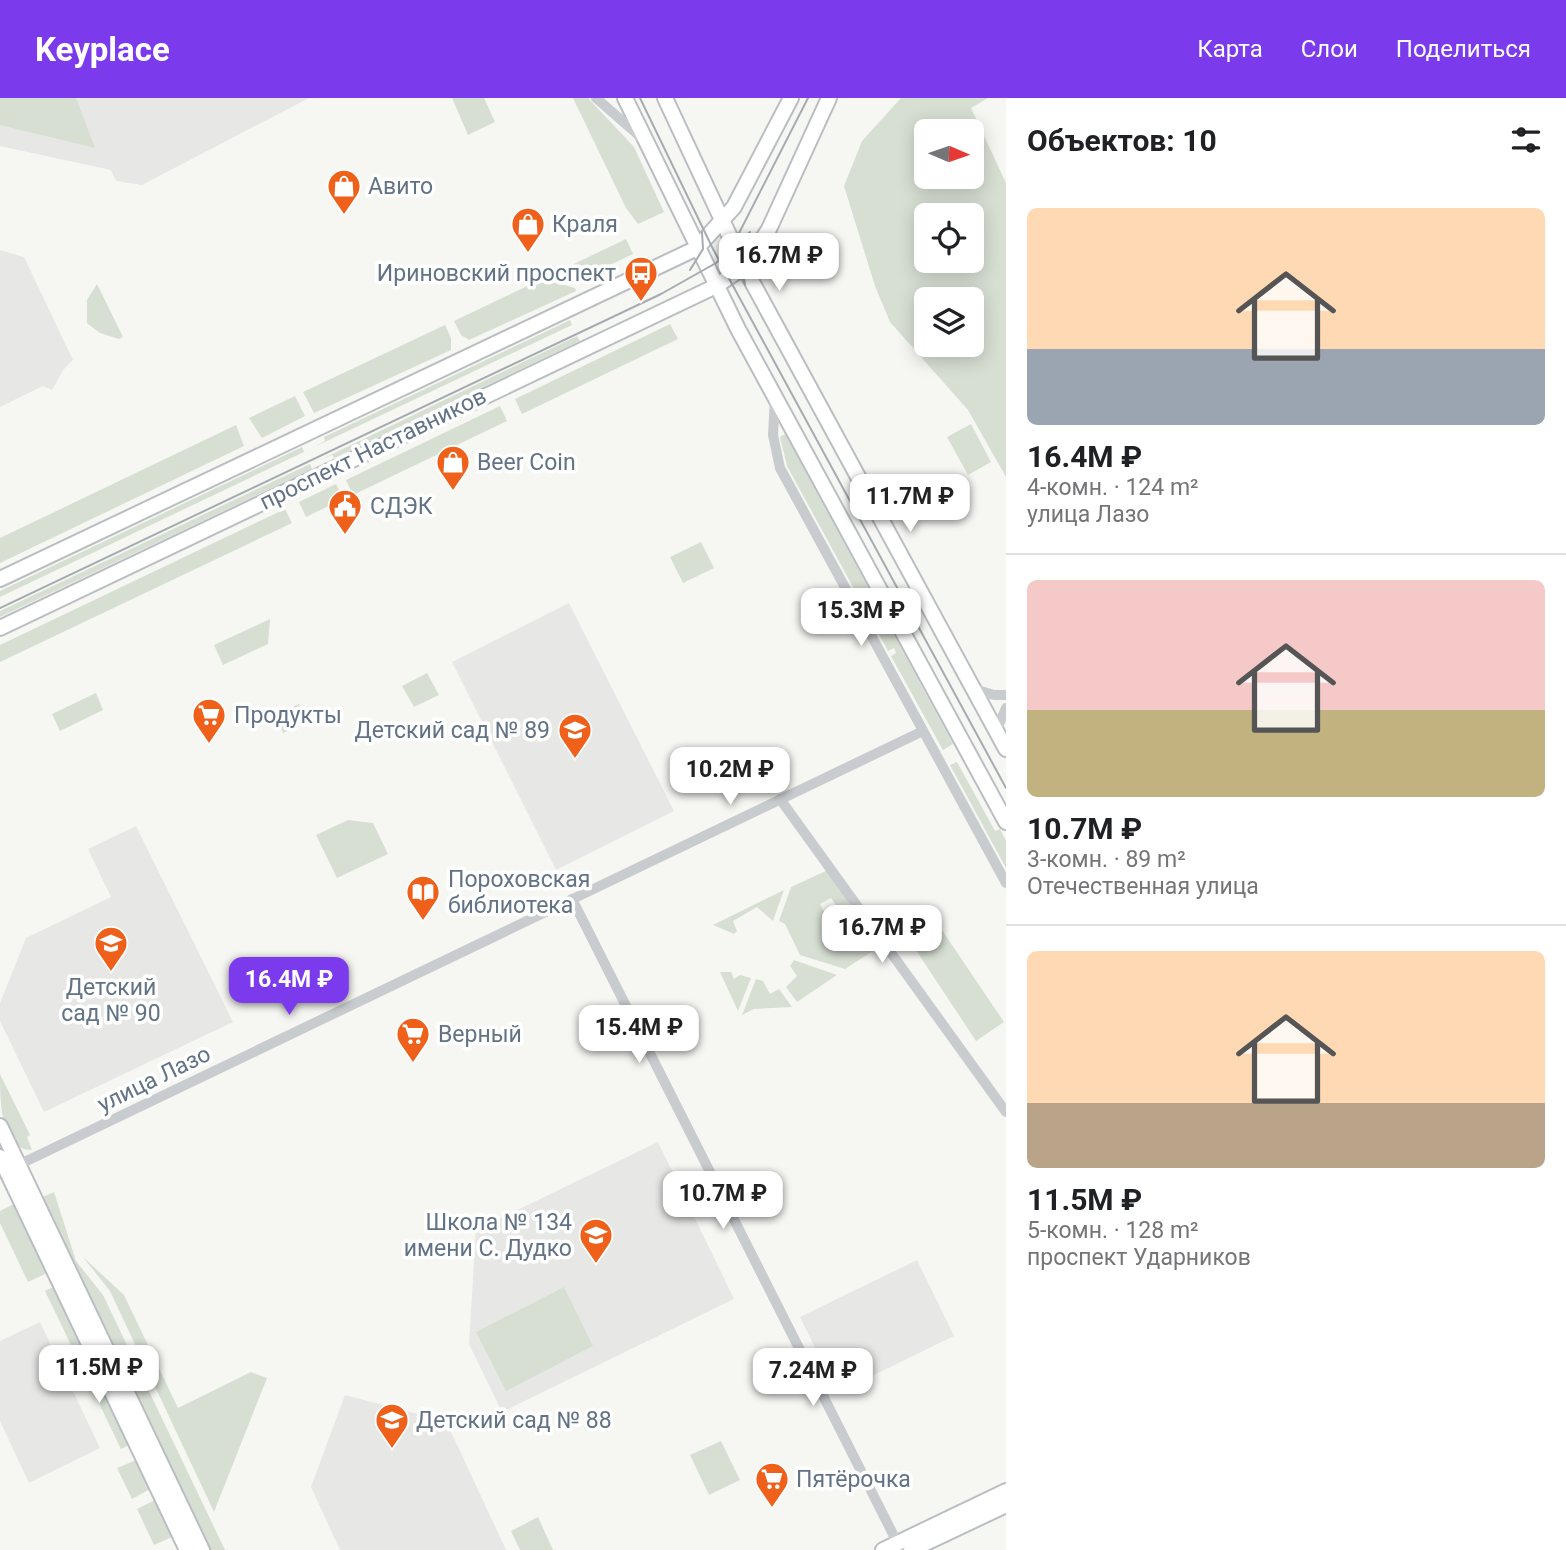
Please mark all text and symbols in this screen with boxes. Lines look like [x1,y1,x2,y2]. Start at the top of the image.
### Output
text: Keyplace [35,30,170,69]
text: Карта [1197,35,1263,63]
text: Слои [1301,35,1358,63]
text: Поделиться [1396,35,1531,63]
north arrow [914,119,984,189]
map controls [914,119,984,357]
icon: filters [1507,121,1545,159]
text: Объектов: 10 [1027,123,1217,158]
shop icon: Авито [325,167,363,216]
place label: Авито [368,173,433,200]
button: locate [914,203,984,273]
shop icon: Краля [509,205,547,254]
place label: Краля [552,211,618,238]
pin: 16.7M ₽ [714,234,844,293]
text: 16.7M ₽ [735,242,823,269]
icon: home [1223,253,1349,379]
bus stop icon: Ириновский проспект [622,254,660,303]
place label: Ириновский проспект [377,260,616,287]
button: layers [914,287,984,357]
street label: проспект Наставников [255,382,491,516]
text: 16.4M ₽ [1027,439,1142,474]
shop icon: Beer Coin [434,443,472,492]
place label: Beer Coin [477,449,576,476]
pin: 11.7M ₽ [845,474,975,534]
text: 4-комн. · 124 m² [1027,474,1199,501]
text: 11.7M ₽ [866,483,954,510]
public building icon: СДЭК [326,487,364,536]
place label: СДЭК [370,493,433,520]
text: улица Лазо [1027,501,1149,528]
pin: 15.3M ₽ [796,588,926,648]
text: 15.3M ₽ [817,597,905,624]
icon: home [1223,625,1349,751]
supermarket icon: Продукты [190,696,228,745]
place label: Продукты [234,702,342,729]
school or university icon: Детский сад № 89 [556,711,594,760]
place label: Детский сад № 89 [354,717,550,744]
pin: 10.2M ₽ [665,748,795,807]
text: 10.2M ₽ [686,756,774,783]
text: 10.7M ₽ [1027,811,1142,846]
text: 3-комн. · 89 m² [1027,846,1186,873]
place label: Пороховская библиотека [448,866,590,919]
library icon: Пороховская библиотека [404,873,442,922]
text: Отечественная улица [1027,873,1259,900]
pin: 16.7M ₽ [817,906,947,965]
text: 16.7M ₽ [838,914,926,941]
school or university icon: Детский сад № 90 [92,924,130,973]
pin: 16.4M ₽ [224,958,354,1017]
text: 16.4M ₽ [245,966,333,993]
place label: Детский сад № 90 [61,974,161,1027]
icon: home [1223,996,1349,1122]
pin: 15.4M ₽ [574,1006,704,1065]
text: 15.4M ₽ [595,1014,683,1041]
supermarket icon: Верный [394,1015,432,1064]
place label: Верный [438,1021,522,1048]
street label: улица Лазо [93,1040,215,1118]
pin: 10.7M ₽ [658,1172,788,1231]
text: 10.7M ₽ [679,1180,767,1207]
text: 11.5M ₽ [1027,1182,1142,1217]
place label: Школа № 134 имени С. Дудко [404,1209,572,1262]
school or university icon: Школа № 134 имени С. Дудко [577,1216,615,1265]
text: 5-комн. · 128 m² [1027,1217,1199,1244]
text: проспект Ударников [1027,1244,1251,1271]
pin: 11.5M ₽ [34,1346,164,1405]
pin: 7.24M ₽ [748,1348,878,1408]
text: 11.5M ₽ [55,1354,143,1381]
text: 7.24M ₽ [769,1357,857,1384]
school or university icon: Детский сад № 88 [373,1401,411,1450]
place label: Детский сад № 88 [416,1407,612,1434]
supermarket icon: Пятёрочка [753,1460,791,1509]
place label: Пятёрочка [796,1466,911,1493]

